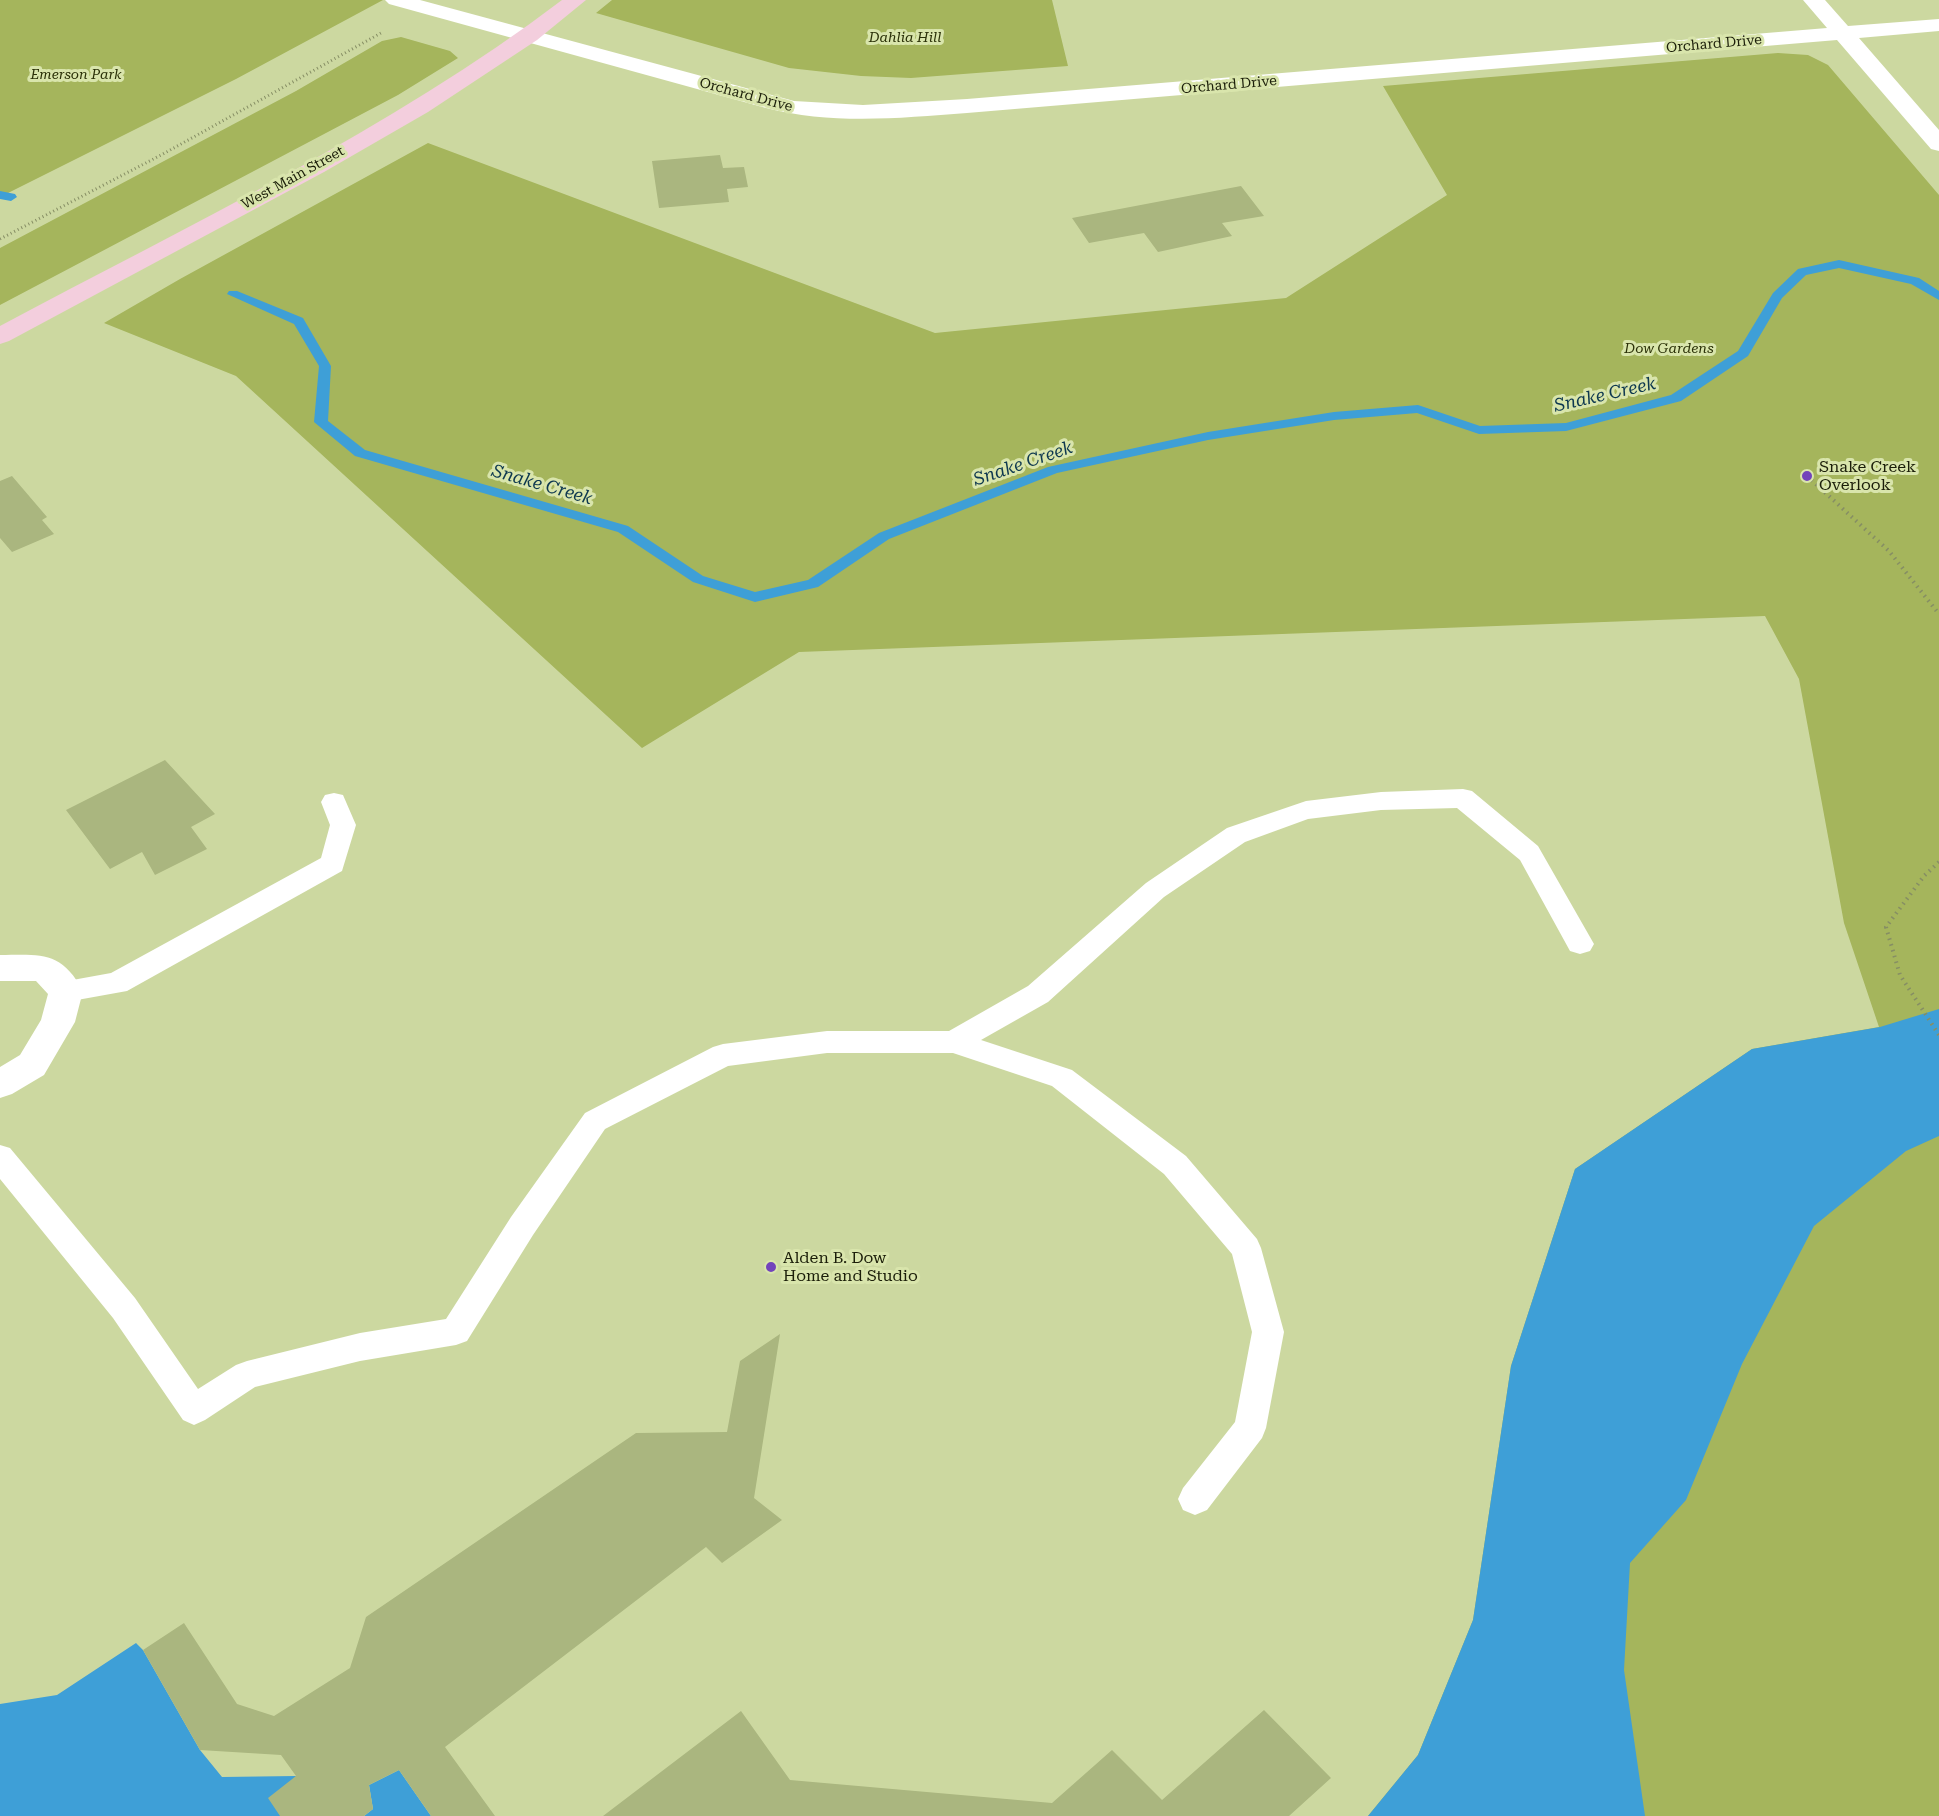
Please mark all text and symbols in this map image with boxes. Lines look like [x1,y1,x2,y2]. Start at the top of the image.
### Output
park label: Dahlia Hill [869,30,941,46]
street label: Orchard Drive [1666,31,1762,57]
park label: Emerson Park [30,67,122,83]
street label: Orchard Drive [1181,72,1277,98]
street label: Orchard Drive [698,74,794,116]
street label: West Main Street [239,143,347,213]
park label: Dow Gardens [1624,341,1714,357]
water label: Snake Creek [1552,373,1658,417]
water label: Snake Creek [970,437,1076,491]
place label: Snake Creek Overlook [1819,457,1916,495]
water label: Snake Creek [489,460,595,510]
marker: Snake Creek Overlook [1800,469,1814,483]
place label: Alden B. Dow Home and Studio [783,1248,918,1286]
marker: Alden B. Dow Home and Studio [764,1260,778,1274]

